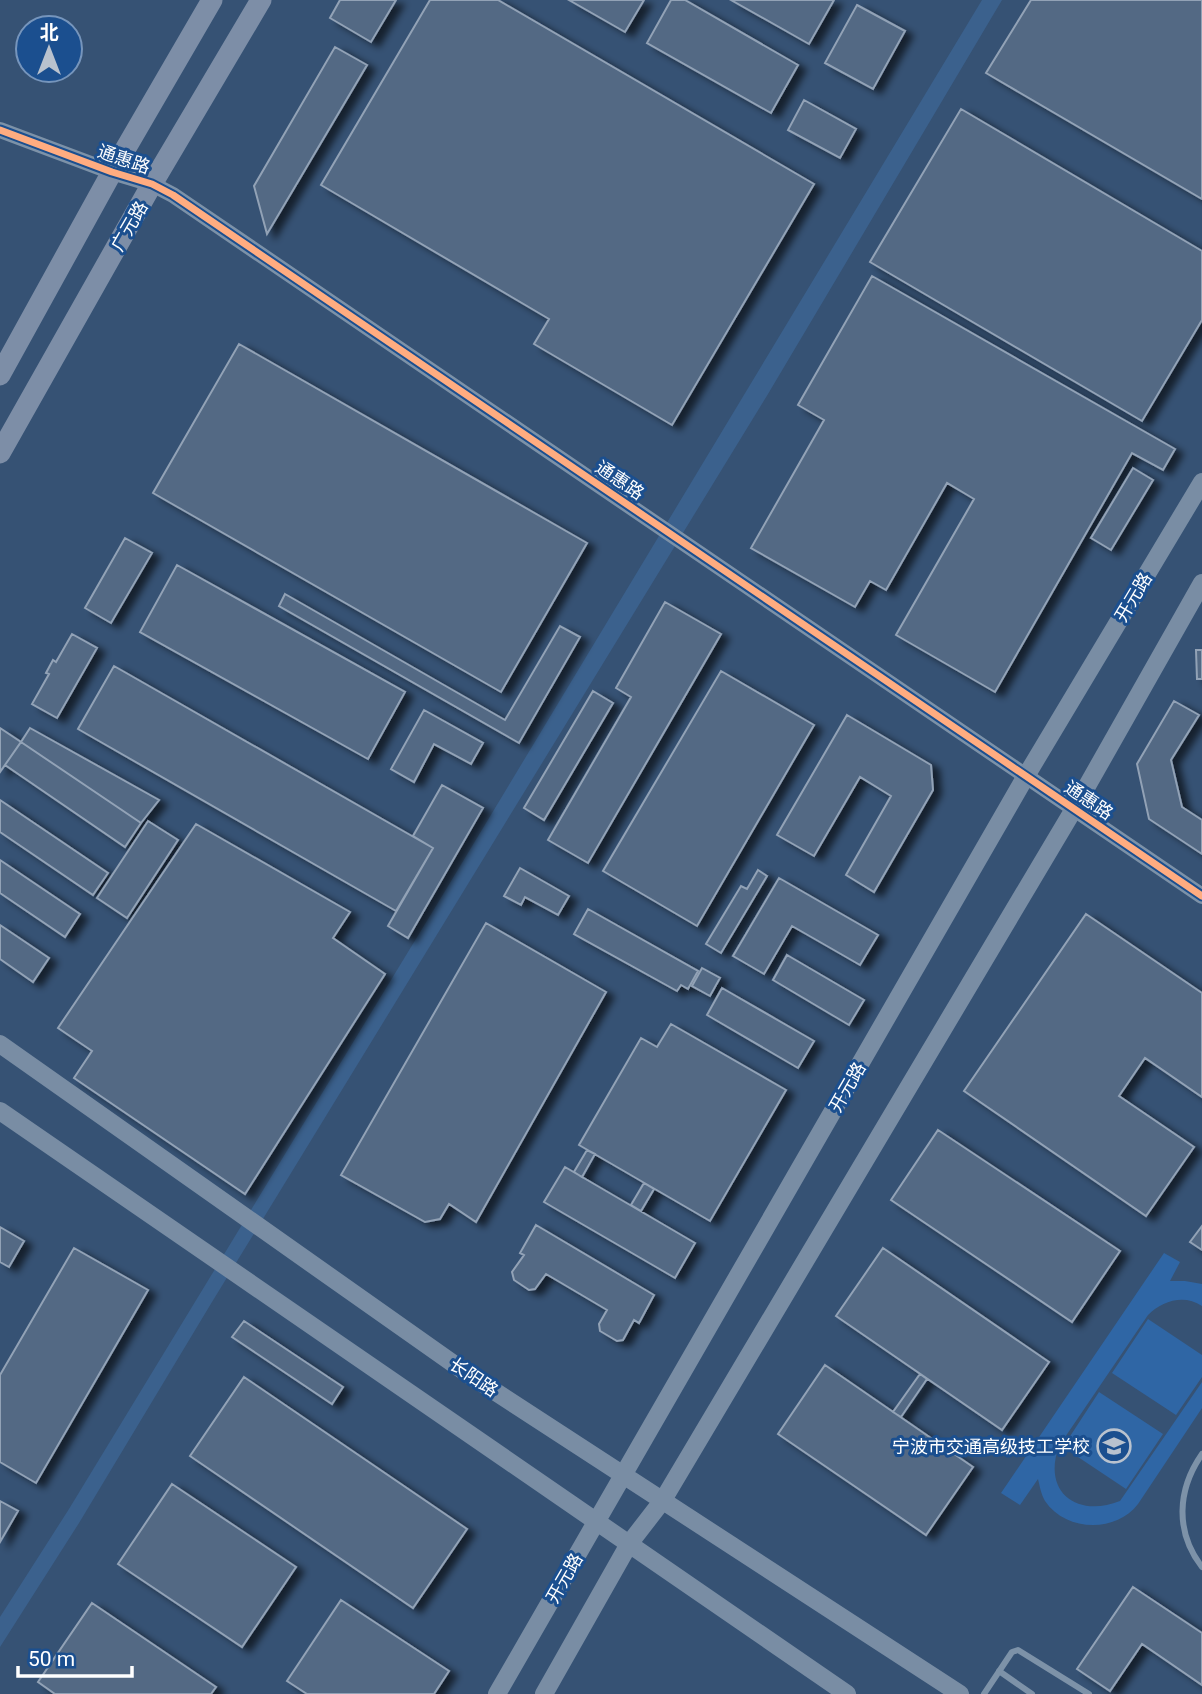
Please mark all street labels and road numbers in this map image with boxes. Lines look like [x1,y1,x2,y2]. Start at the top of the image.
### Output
street label: 通惠路 [95,140,153,178]
street label: 广元路 [106,197,152,255]
street label: 通惠路 [592,456,648,504]
street label: 开元路 [1110,568,1156,626]
street label: 通惠路 [1061,776,1117,824]
street label: 开元路 [824,1058,870,1116]
street label: 长阳路 [446,1353,502,1401]
street label: 开元路 [541,1549,587,1607]

